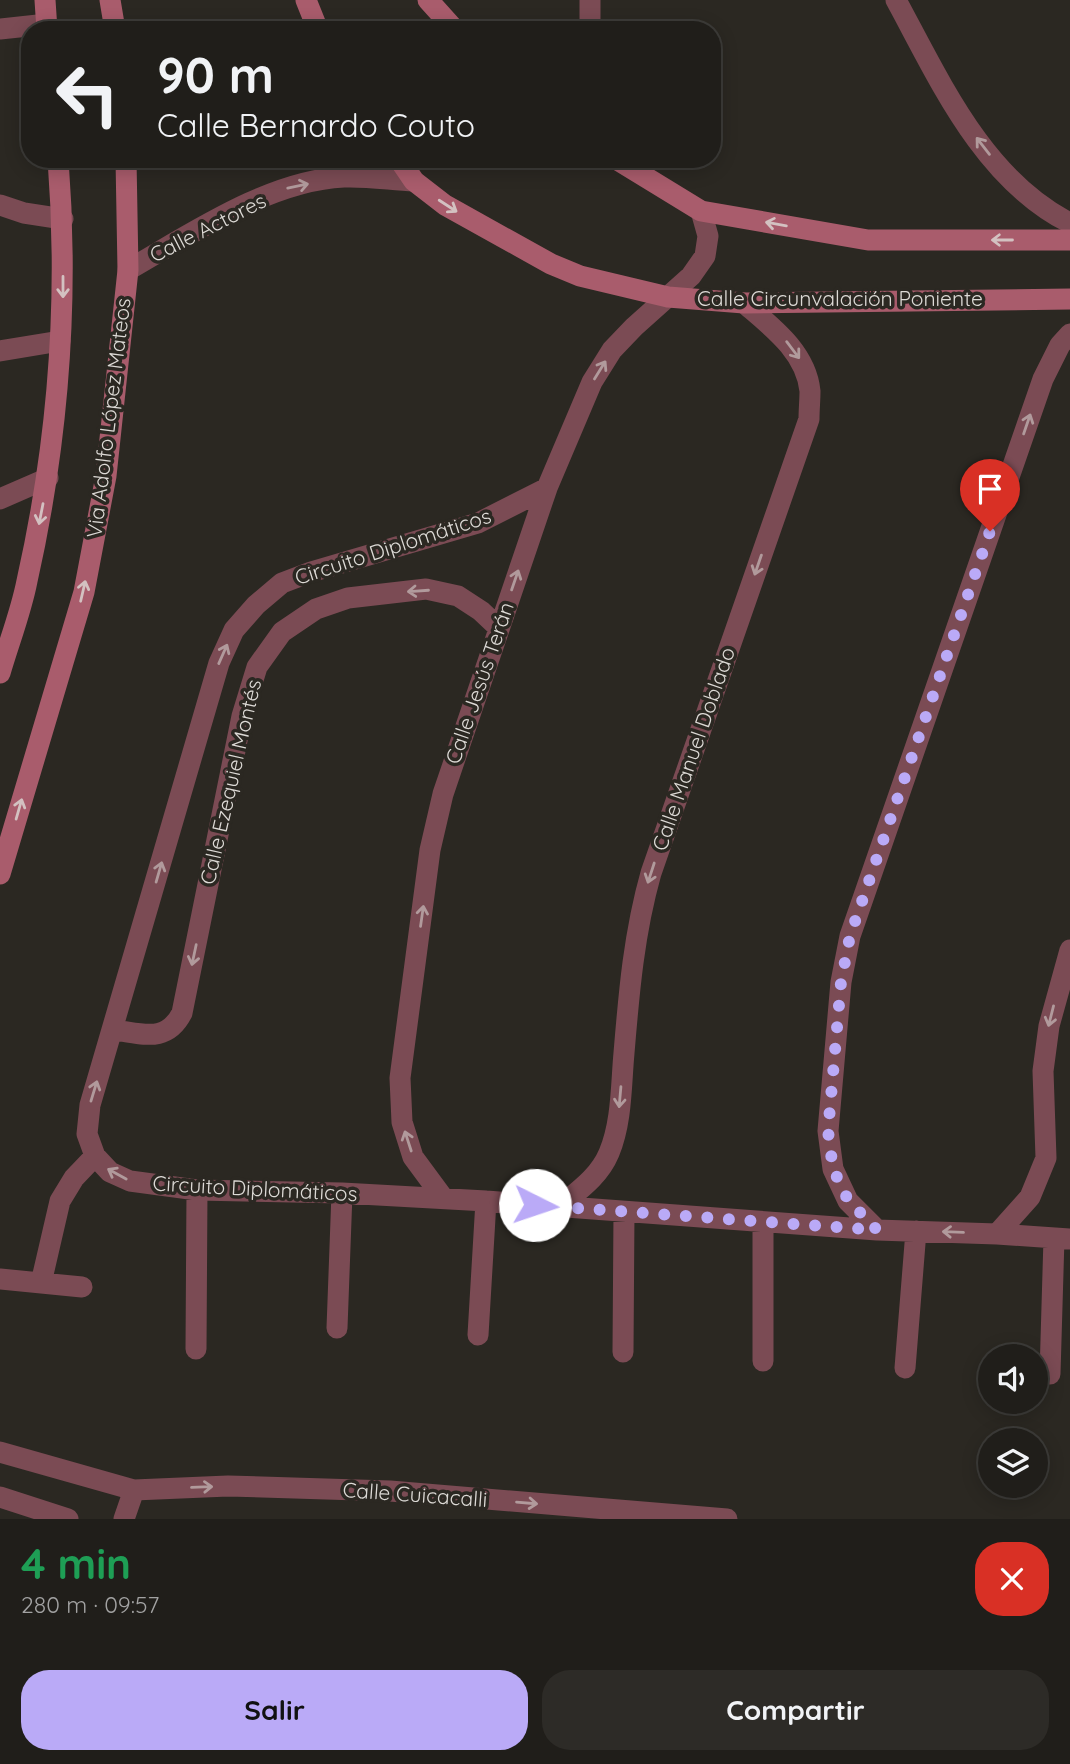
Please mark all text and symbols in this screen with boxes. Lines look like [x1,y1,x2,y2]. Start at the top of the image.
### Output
text: 90 m [157,44,274,105]
icon: left [42,49,133,140]
text: Calle Bernardo Couto [157,105,475,145]
one-way arrow [976,138,991,156]
one-way arrow [286,179,309,192]
street label: Calle Actores [145,187,270,268]
one-way arrow [437,199,457,213]
one-way arrow [765,217,788,230]
one-way arrow [991,233,1014,247]
one-way arrow [56,276,70,299]
street label: Calle Circunvalación Poniente [697,285,983,311]
street label: Via Adolfo López Mateos [80,296,136,539]
one-way arrow [785,341,800,360]
one-way arrow [593,360,607,380]
one-way arrow [1022,414,1034,436]
pin [960,459,1020,531]
icon: arrive [971,470,1009,508]
one-way arrow [34,502,47,525]
street label: Circuito Diplomáticos [291,502,494,590]
one-way arrow [751,554,763,576]
one-way arrow [510,570,522,592]
one-way arrow [77,580,90,603]
one-way arrow [407,585,430,598]
street label: Calle Jesús Terán [439,598,519,767]
street label: Calle Manuel Doblado [646,643,740,854]
one-way arrow [217,644,230,666]
street label: Calle Ezequiel Montés [194,677,266,887]
one-way arrow [14,798,27,820]
one-way arrow [644,861,656,883]
one-way arrow [153,862,166,884]
one-way arrow [415,905,428,928]
one-way arrow [186,943,200,966]
one-way arrow [1044,1004,1057,1027]
one-way arrow [89,1080,102,1102]
one-way arrow [613,1086,626,1108]
one-way arrow [401,1131,413,1153]
one-way arrow [107,1167,127,1181]
position arrow [498,1168,572,1242]
street label: Circuito Diplomáticos [152,1170,358,1206]
one-way arrow [942,1226,965,1239]
map controls [978,1344,1048,1498]
button: sound [978,1344,1048,1414]
button: layers [978,1428,1048,1498]
street label: Calle Cuicacalli [342,1476,488,1512]
one-way arrow [190,1481,213,1494]
one-way arrow [515,1497,538,1510]
text: 4 min [21,1537,131,1590]
button: close [975,1542,1049,1616]
text: 280 m · 09:57 [21,1590,159,1619]
button: Salir [21,1670,528,1750]
button: Compartir [542,1670,1049,1750]

